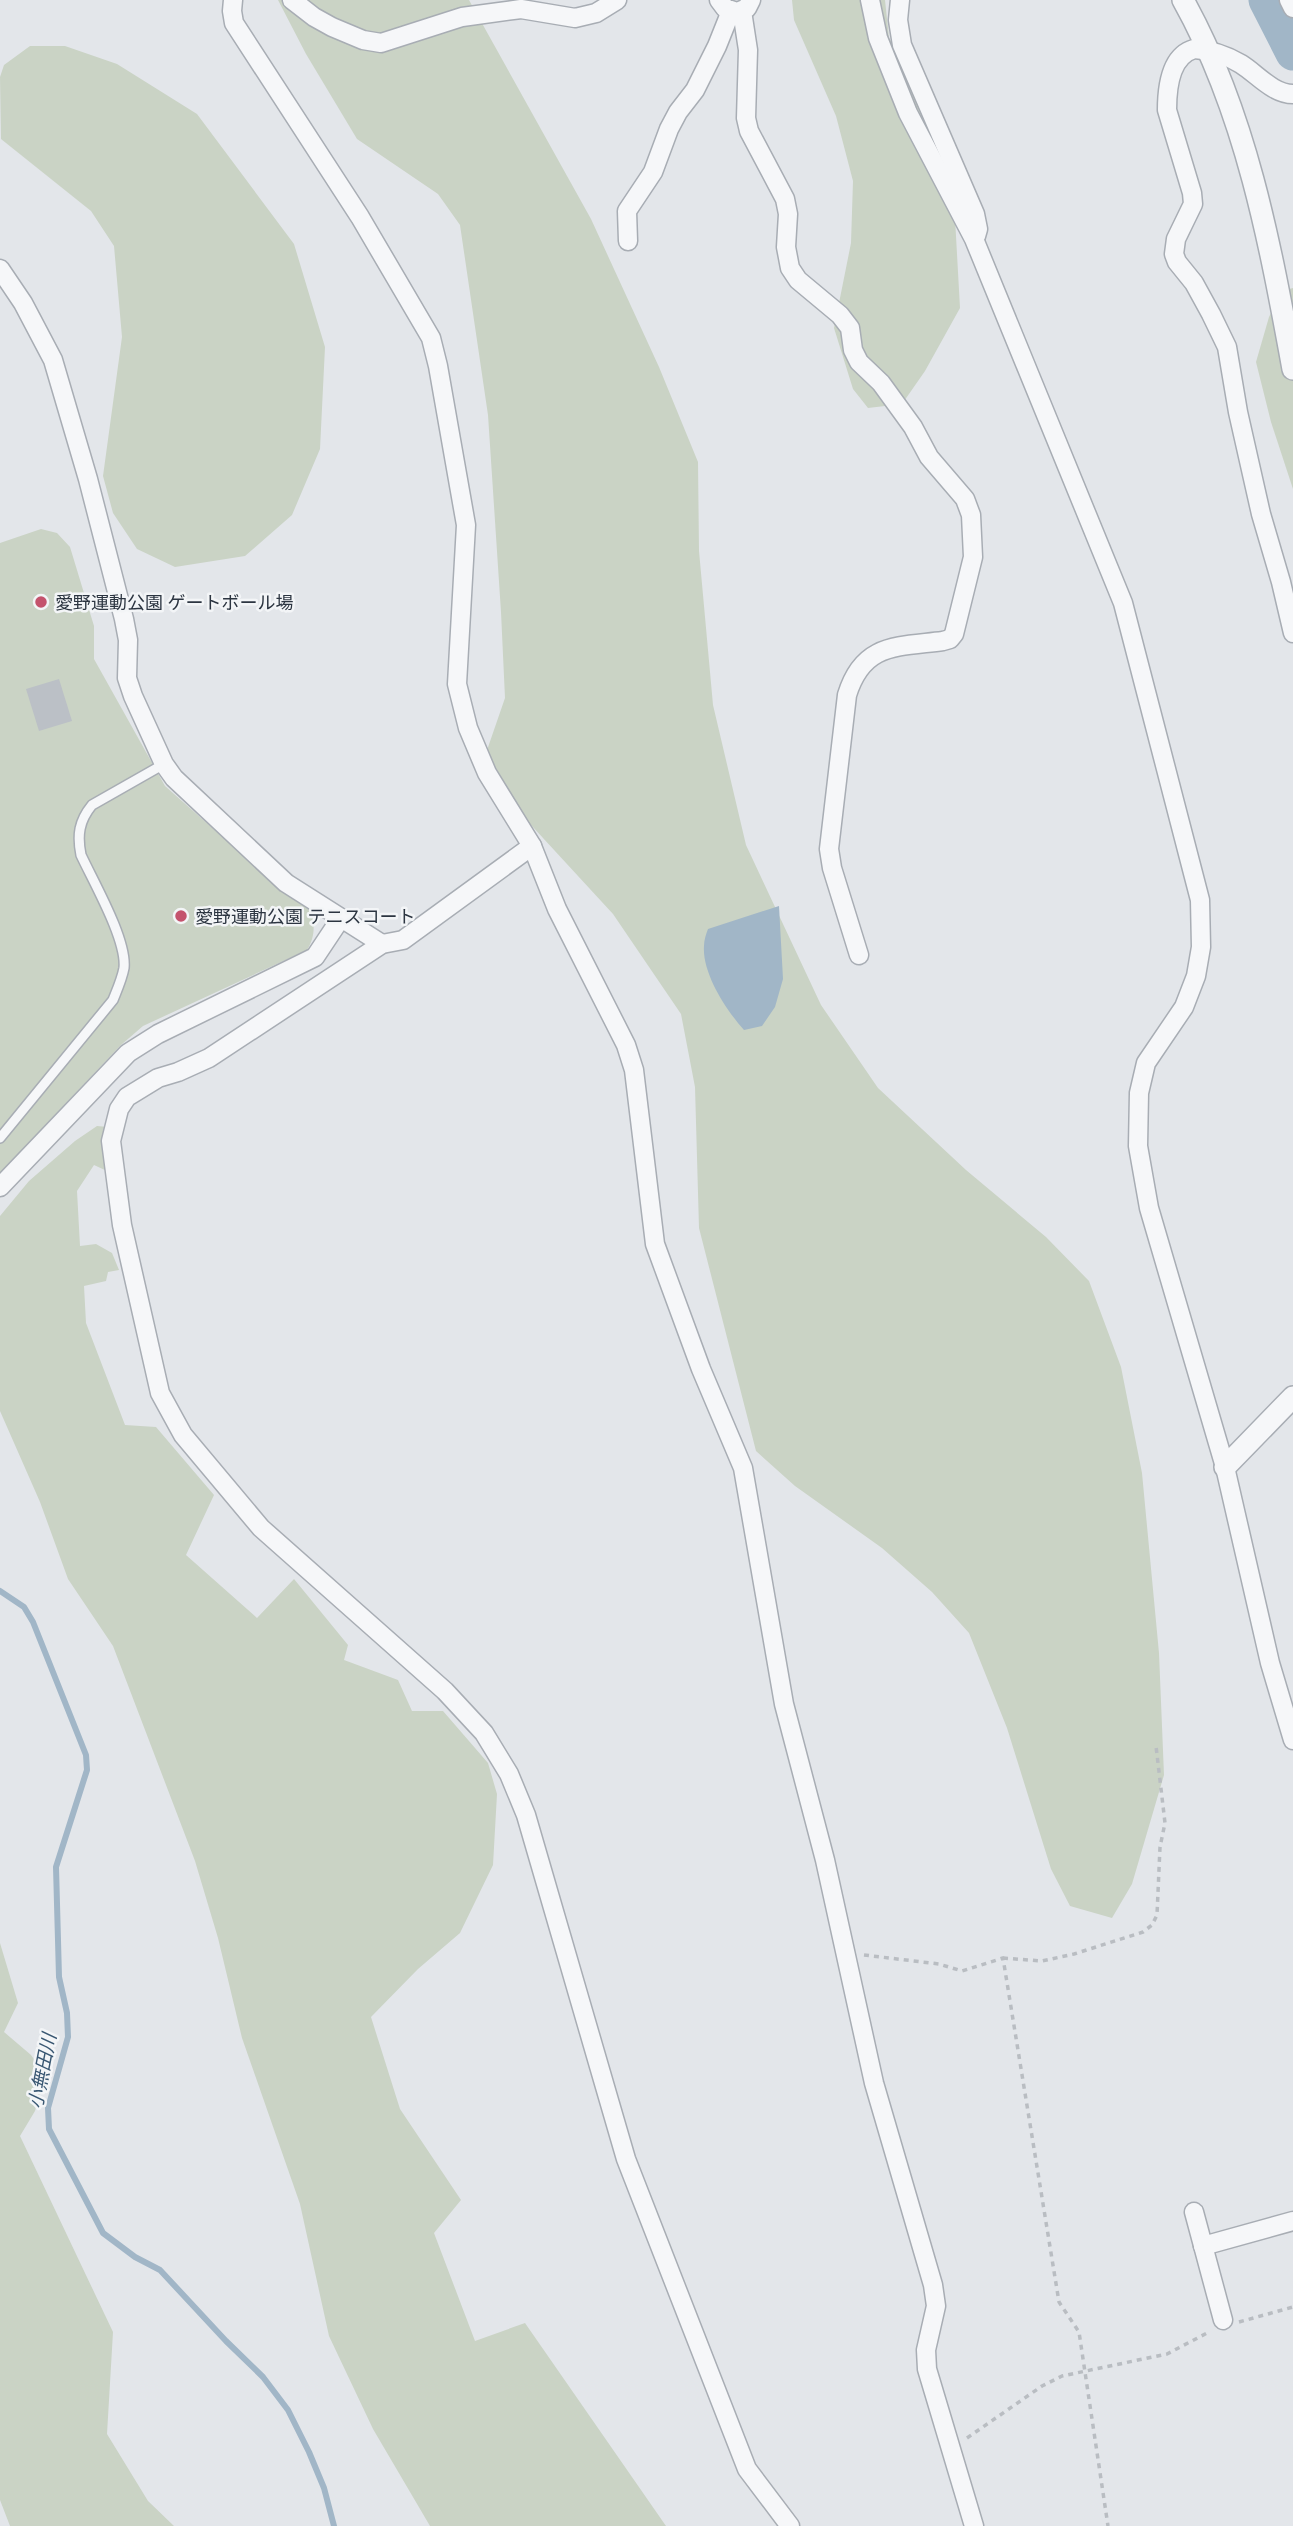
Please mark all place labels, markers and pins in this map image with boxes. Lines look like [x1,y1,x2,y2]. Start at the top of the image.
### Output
place label: 愛野運動公園 ゲートボール場 [55,592,294,613]
marker: 愛野運動公園 ゲートボール場 [33,594,49,610]
place label: 愛野運動公園 テニスコート [195,906,416,927]
marker: 愛野運動公園 テニスコート [173,908,189,924]

